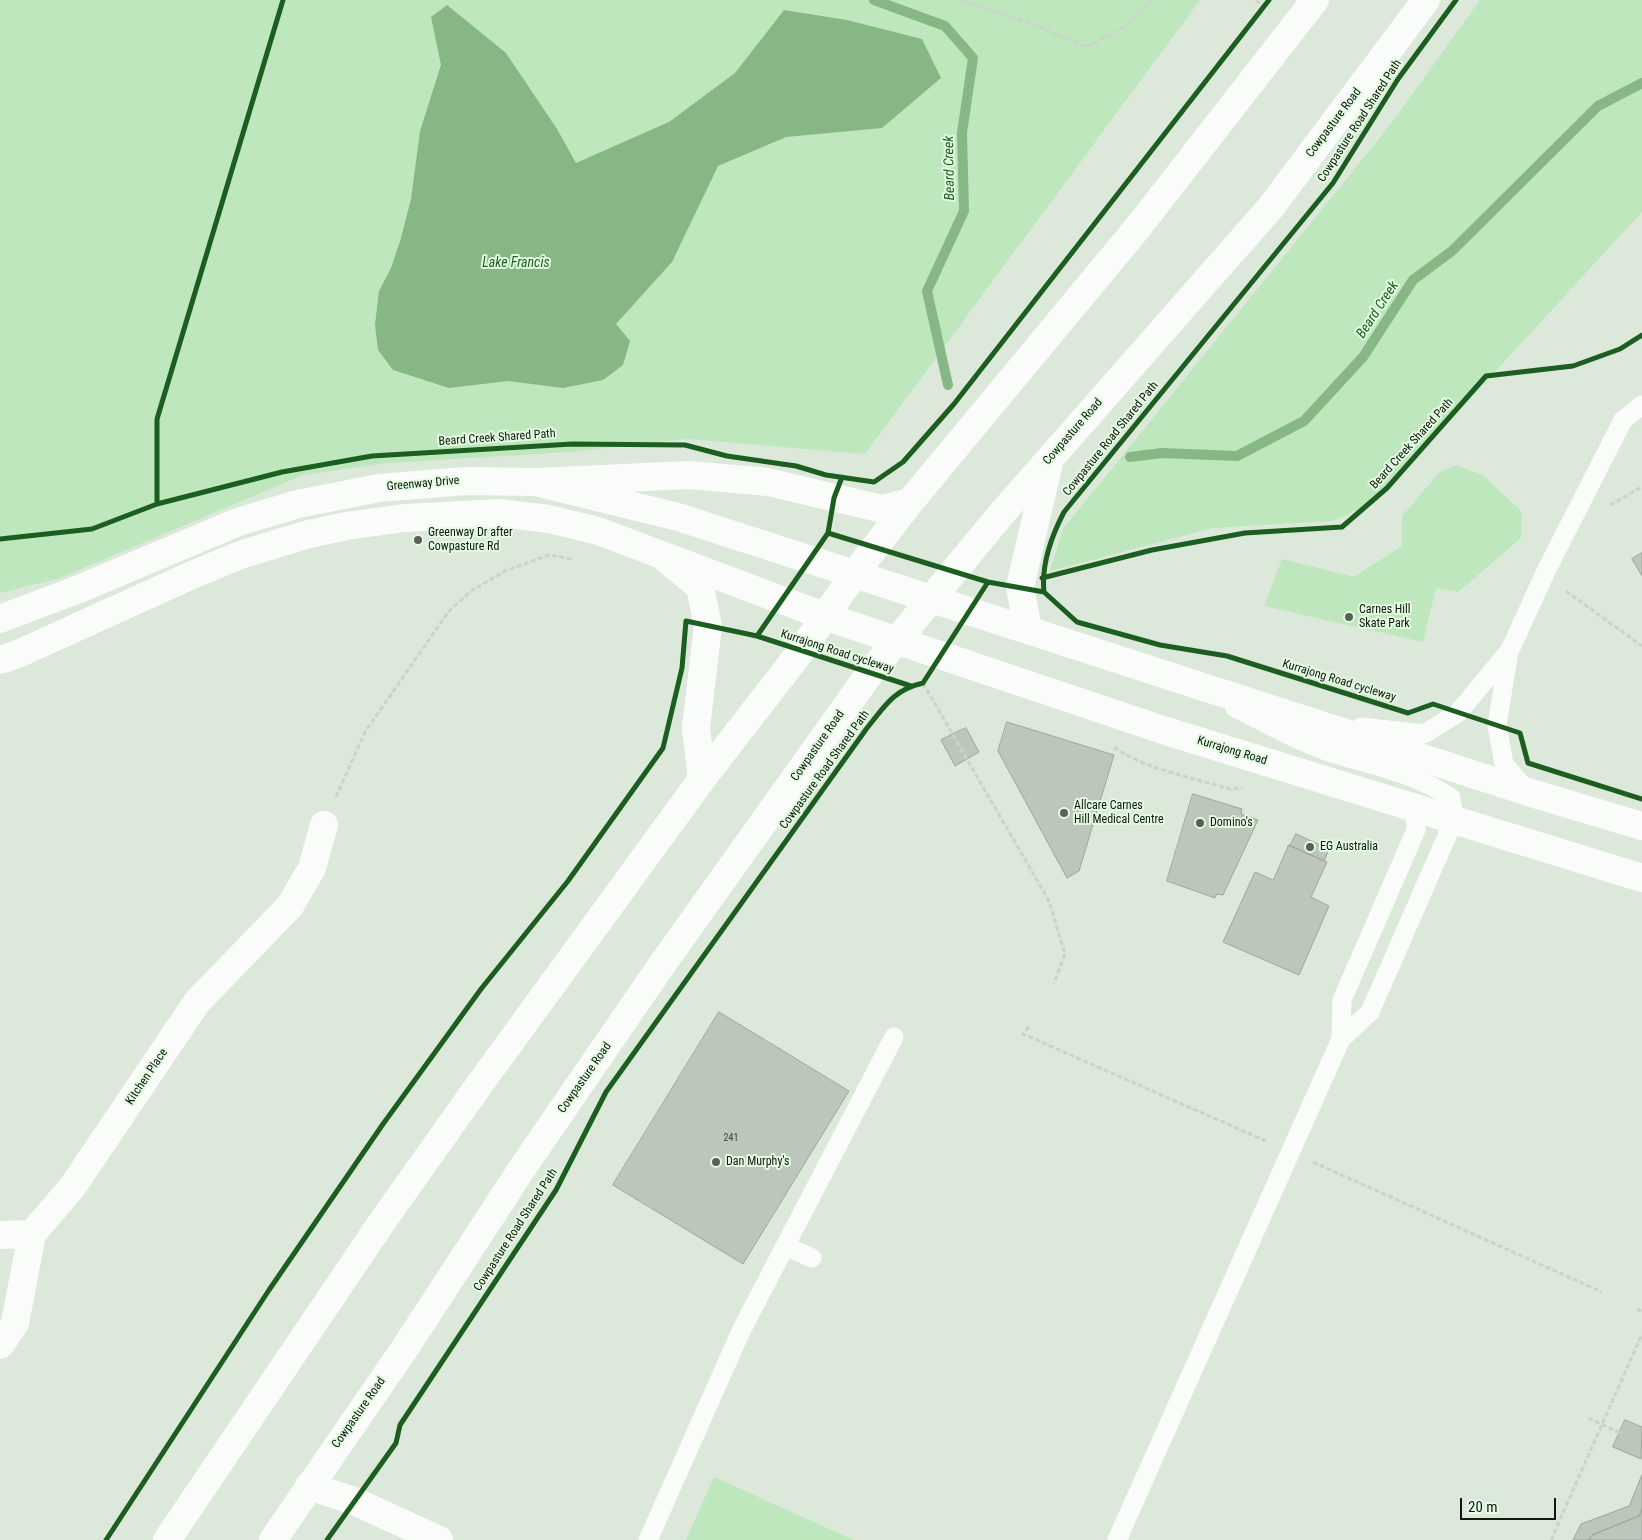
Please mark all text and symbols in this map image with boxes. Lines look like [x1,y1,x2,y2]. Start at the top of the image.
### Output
street label: Cowpasture Road Shared Path [1315,57,1405,185]
street label: Cowpasture Road [1303,85,1365,161]
water label: Beard Creek [941,135,959,201]
water label: Lake Francis [482,255,550,271]
water label: Beard Creek [1353,278,1403,342]
street label: Cowpasture Road Shared Path [1060,379,1162,499]
street label: Cowpasture Road [1040,396,1106,468]
street label: Beard Creek Shared Path [1367,396,1457,492]
street label: Beard Creek Shared Path [438,427,556,449]
street label: Greenway Drive [386,474,460,494]
place label: Greenway Dr after Cowpasture Rd [428,526,513,554]
marker: Greenway Dr after Cowpasture Rd [412,534,424,546]
place label: Carnes Hill Skate Park [1359,603,1411,631]
marker: Carnes Hill Skate Park [1343,611,1355,623]
street label: Kurrajong Road cycleway [779,627,895,677]
street label: Kurrajong Road cycleway [1281,657,1397,705]
street label: Cowpasture Road Shared Path [777,708,873,832]
street label: Cowpasture Road [788,708,848,784]
street label: Kurrajong Road [1195,734,1269,768]
place label: Allcare Carnes Hill Medical Centre [1074,799,1164,827]
marker: Allcare Carnes Hill Medical Centre [1058,807,1070,819]
place label: Domino's [1210,816,1253,830]
marker: Domino's [1194,817,1206,829]
place label: EG Australia [1320,840,1378,854]
marker: EG Australia [1304,841,1316,853]
street label: Cowpasture Road [555,1040,615,1116]
street label: Kitchen Place [123,1046,171,1108]
house number: 241 [724,1132,738,1144]
place label: Dan Murphy's [726,1155,790,1169]
marker: Dan Murphy's [710,1156,722,1168]
street label: Cowpasture Road Shared Path [471,1166,561,1294]
street label: Cowpasture Road [329,1375,389,1451]
scale bar [1462,1488,1558,1520]
text: 20 m [1468,1498,1498,1516]

